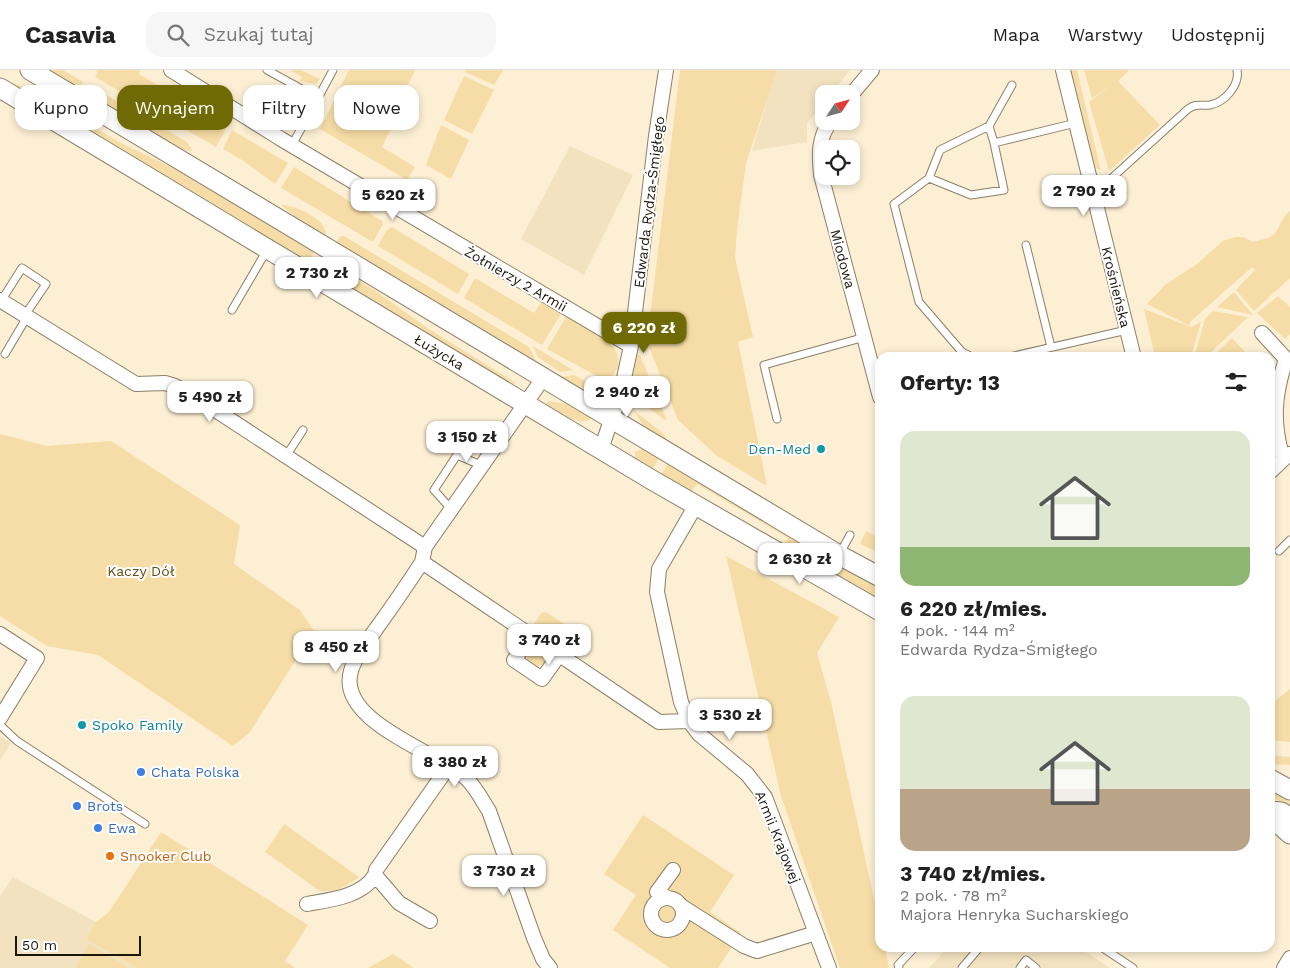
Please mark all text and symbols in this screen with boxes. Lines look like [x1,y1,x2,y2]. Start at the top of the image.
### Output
search box [146,12,496,57]
text: Casavia [25,21,116,49]
icon: search [164,21,192,49]
text: Szukaj tutaj [204,23,314,46]
text: Mapa [993,24,1040,45]
text: Warstwy [1068,24,1143,45]
text: Udostępnij [1171,24,1265,45]
chip: Kupno [15,85,107,130]
chip: Wynajem [117,85,233,130]
chip: Filtry [243,85,324,130]
chip: Nowe [334,85,419,130]
north arrow [815,85,860,130]
map controls [815,85,860,185]
street label: Edwarda Rydza-Śmigłego [631,115,667,289]
button: locate [815,140,860,185]
pin: 2 790 zł [1032,174,1136,217]
pin: 5 620 zł [341,178,445,221]
text: 2 790 zł [1053,181,1115,200]
text: 5 620 zł [362,185,424,204]
street label: Miodowa [827,228,859,290]
street label: Żołnierzy 2 Armii [462,243,570,315]
street label: Krośnieńska [1098,245,1134,329]
pin: 2 730 zł [265,256,369,299]
text: 2 730 zł [286,263,348,282]
pin: 6 220 zł [592,312,696,354]
text: 6 220 zł [612,318,676,337]
street label: Łużycka [411,331,467,373]
icon: filters [1222,368,1250,396]
text: Oferty: 13 [900,370,1000,395]
pin: 2 940 zł [575,376,679,418]
pin: 5 490 zł [158,380,262,423]
text: 2 940 zł [595,382,659,401]
text: 5 490 zł [178,387,242,406]
pin: 3 150 zł [415,420,519,463]
text: 3 150 zł [437,427,497,446]
place label: Den-Med [748,441,811,457]
marker: Den-Med [815,443,827,455]
icon: home [1030,463,1120,553]
pin: 2 630 zł [748,542,852,585]
text: 2 630 zł [769,549,832,568]
park label: Kaczy Dół [107,563,175,579]
text: 6 220 zł/mies. [900,596,1047,621]
text: 4 pok. · 144 m² [900,621,1015,640]
pin: 3 740 zł [497,624,601,666]
pin: 8 450 zł [284,630,388,673]
text: 3 740 zł [518,630,580,649]
text: 8 450 zł [304,637,368,656]
text: Edwarda Rydza-Śmigłego [900,640,1098,659]
pin: 3 530 zł [678,698,782,741]
text: 3 530 zł [699,705,761,724]
place label: Spoko Family [92,717,184,733]
marker: Spoko Family [76,719,88,731]
icon: home [1030,728,1120,818]
pin: 8 380 zł [403,746,507,788]
text: 8 380 zł [423,752,487,771]
place label: Chata Polska [151,764,239,780]
marker: Chata Polska [135,766,147,778]
street label: Armii Krajowej [752,788,804,886]
place label: Brots [87,798,123,814]
marker: Brots [71,800,83,812]
place label: Ewa [108,820,136,836]
marker: Ewa [92,822,104,834]
place label: Snooker Club [120,848,212,864]
marker: Snooker Club [104,850,116,862]
pin: 3 730 zł [452,854,556,897]
text: 3 730 zł [473,861,535,880]
text: 3 740 zł/mies. [900,861,1046,886]
text: 2 pok. · 78 m² [900,886,1007,905]
text: Majora Henryka Sucharskiego [900,905,1129,924]
scale bar [15,933,141,956]
text: 50 m [22,937,57,953]

